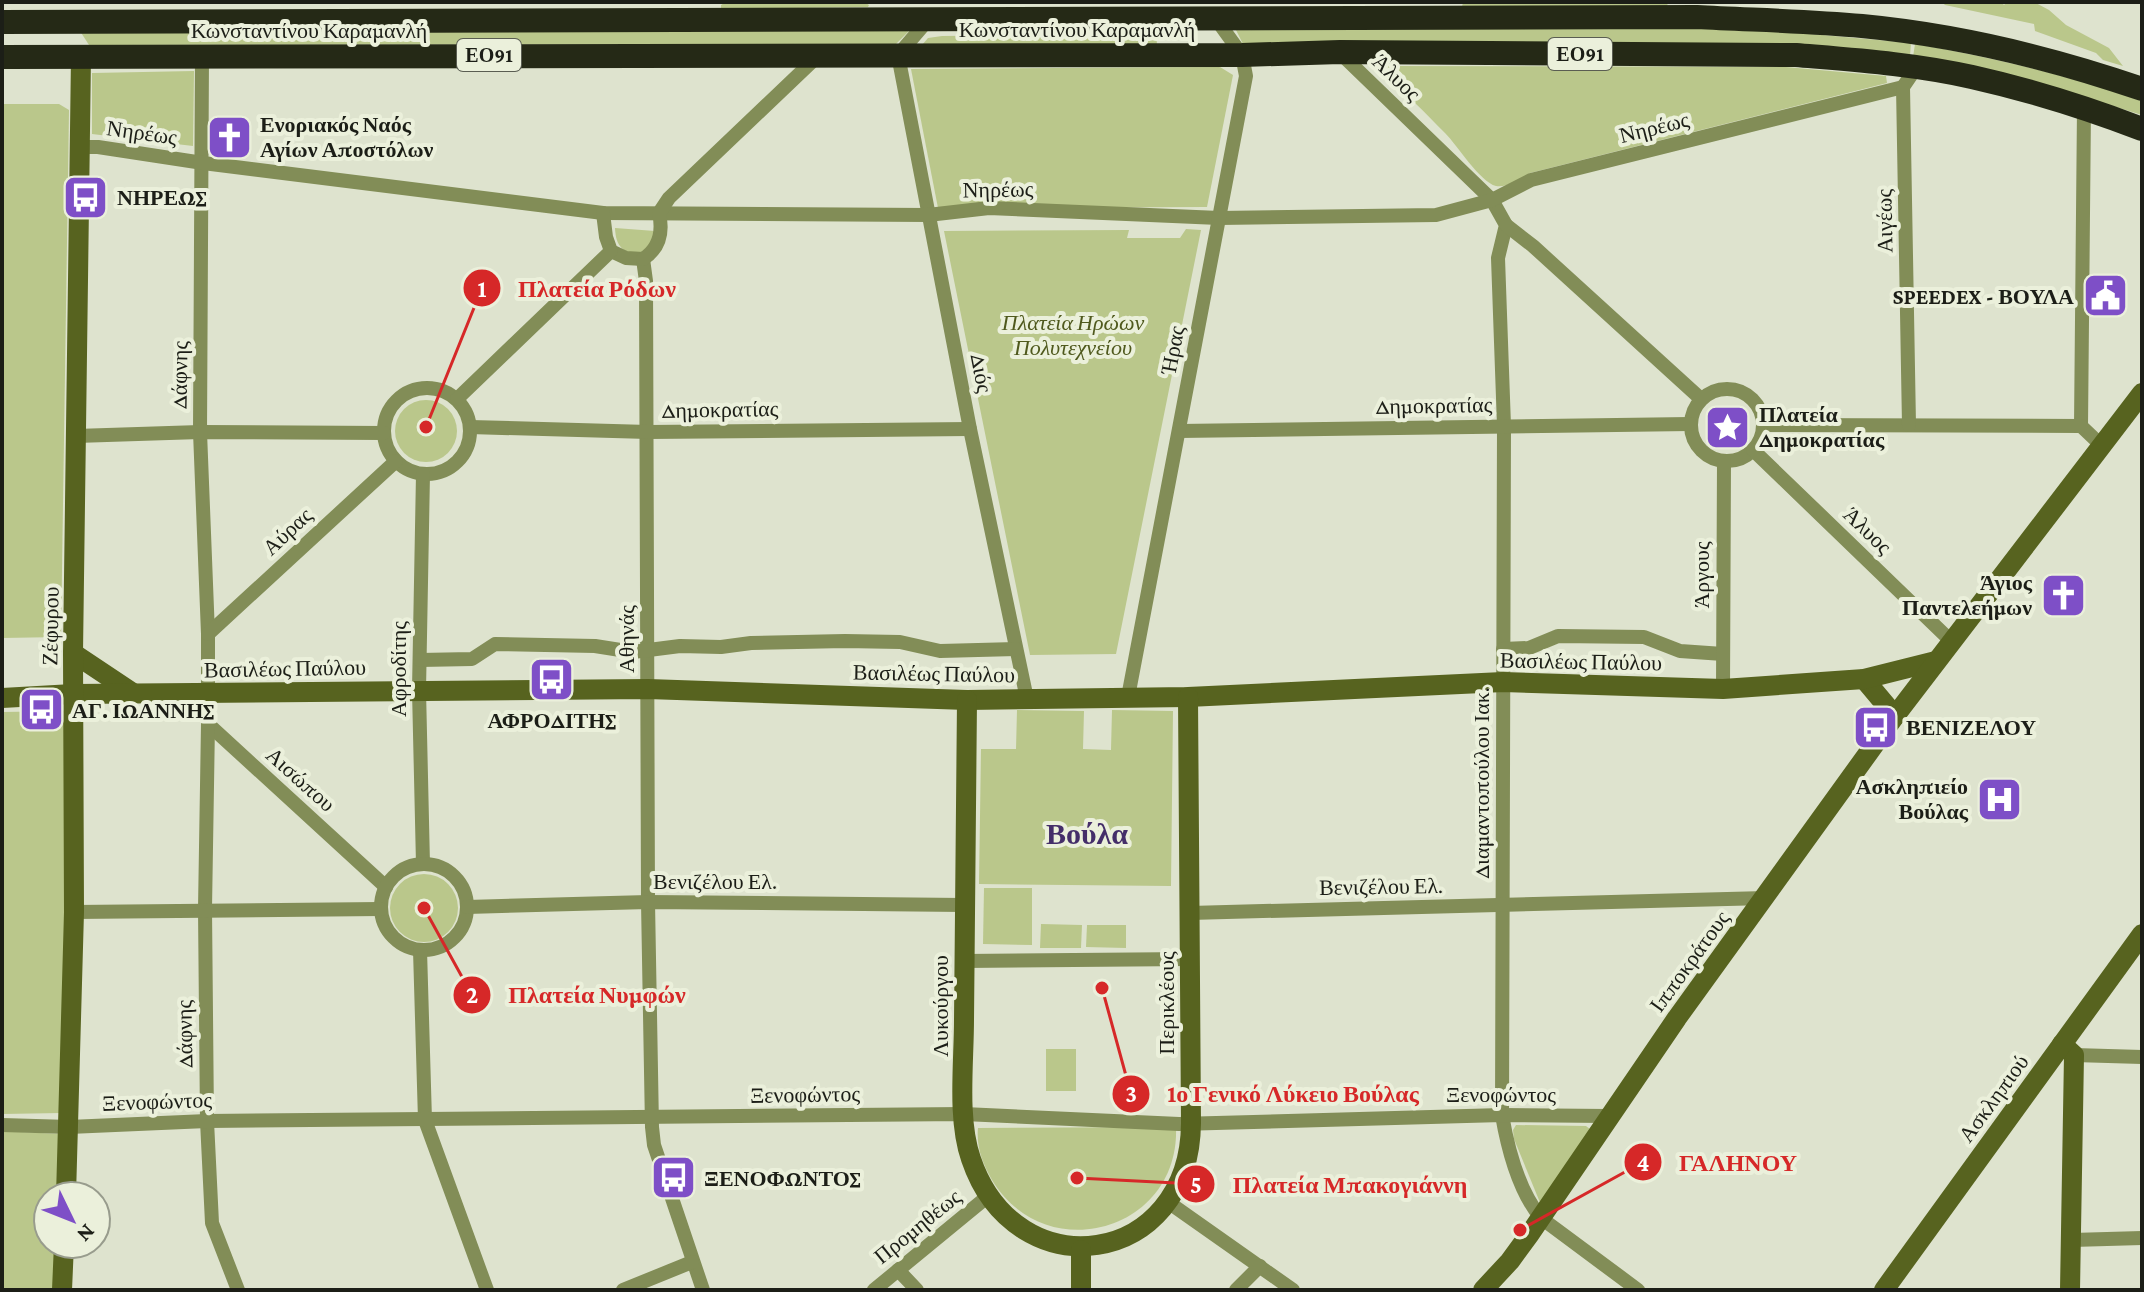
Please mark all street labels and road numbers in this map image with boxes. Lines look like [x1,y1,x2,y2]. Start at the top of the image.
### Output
street label: Κωνσταντίνου Καραμανλή [959,17,1195,42]
street label: Κωνσταντίνου Καραμανλή [191,18,427,43]
road number: ΕΟ91 [1548,38,1612,70]
road number: ΕΟ91 [457,39,521,71]
street label: Άλυος [1368,49,1426,106]
street label: Νηρέως [1617,107,1692,148]
street label: Νηρέως [105,115,179,150]
street label: Νηρέως [962,176,1034,203]
street label: Αιγέως [1871,189,1898,253]
street label: Ήρας [1155,323,1189,378]
street label: Δάφνης [166,340,193,409]
street label: Διός [965,351,998,395]
street label: Δημοκρατίας [1375,392,1493,419]
street label: Δημοκρατίας [661,396,779,423]
street label: Αύρας [258,502,317,560]
street label: Άλυος [1839,502,1897,559]
street label: Άργους [1689,541,1714,609]
street label: Ζέφυρου [37,586,64,666]
street label: Αθηνάς [614,605,639,673]
street label: Αφροδίτης [386,621,411,717]
street label: Βασιλέως Παύλου [1500,648,1662,675]
street label: Βασιλέως Παύλου [204,655,366,682]
street label: Βασιλέως Παύλου [853,660,1015,687]
street label: Διαμαντοπούλου Ιακ. [1469,687,1494,879]
street label: Αισώπου [261,742,340,817]
street label: Βενιζέλου Ελ. [653,869,777,894]
street label: Βενιζέλου Ελ. [1319,873,1443,900]
street label: Ιπποκράτους [1644,906,1735,1017]
street label: Περικλέους [1154,951,1179,1055]
street label: Λυκούργου [928,955,953,1057]
street label: Δάφνης [171,999,198,1068]
street label: Ασκληπιού [1953,1049,2034,1147]
street label: Ξενοφώντος [750,1081,861,1108]
street label: Ξενοφώντος [1446,1082,1556,1107]
street label: Ξενοφώντος [102,1087,213,1116]
street label: Προμηθέως [869,1184,966,1269]

